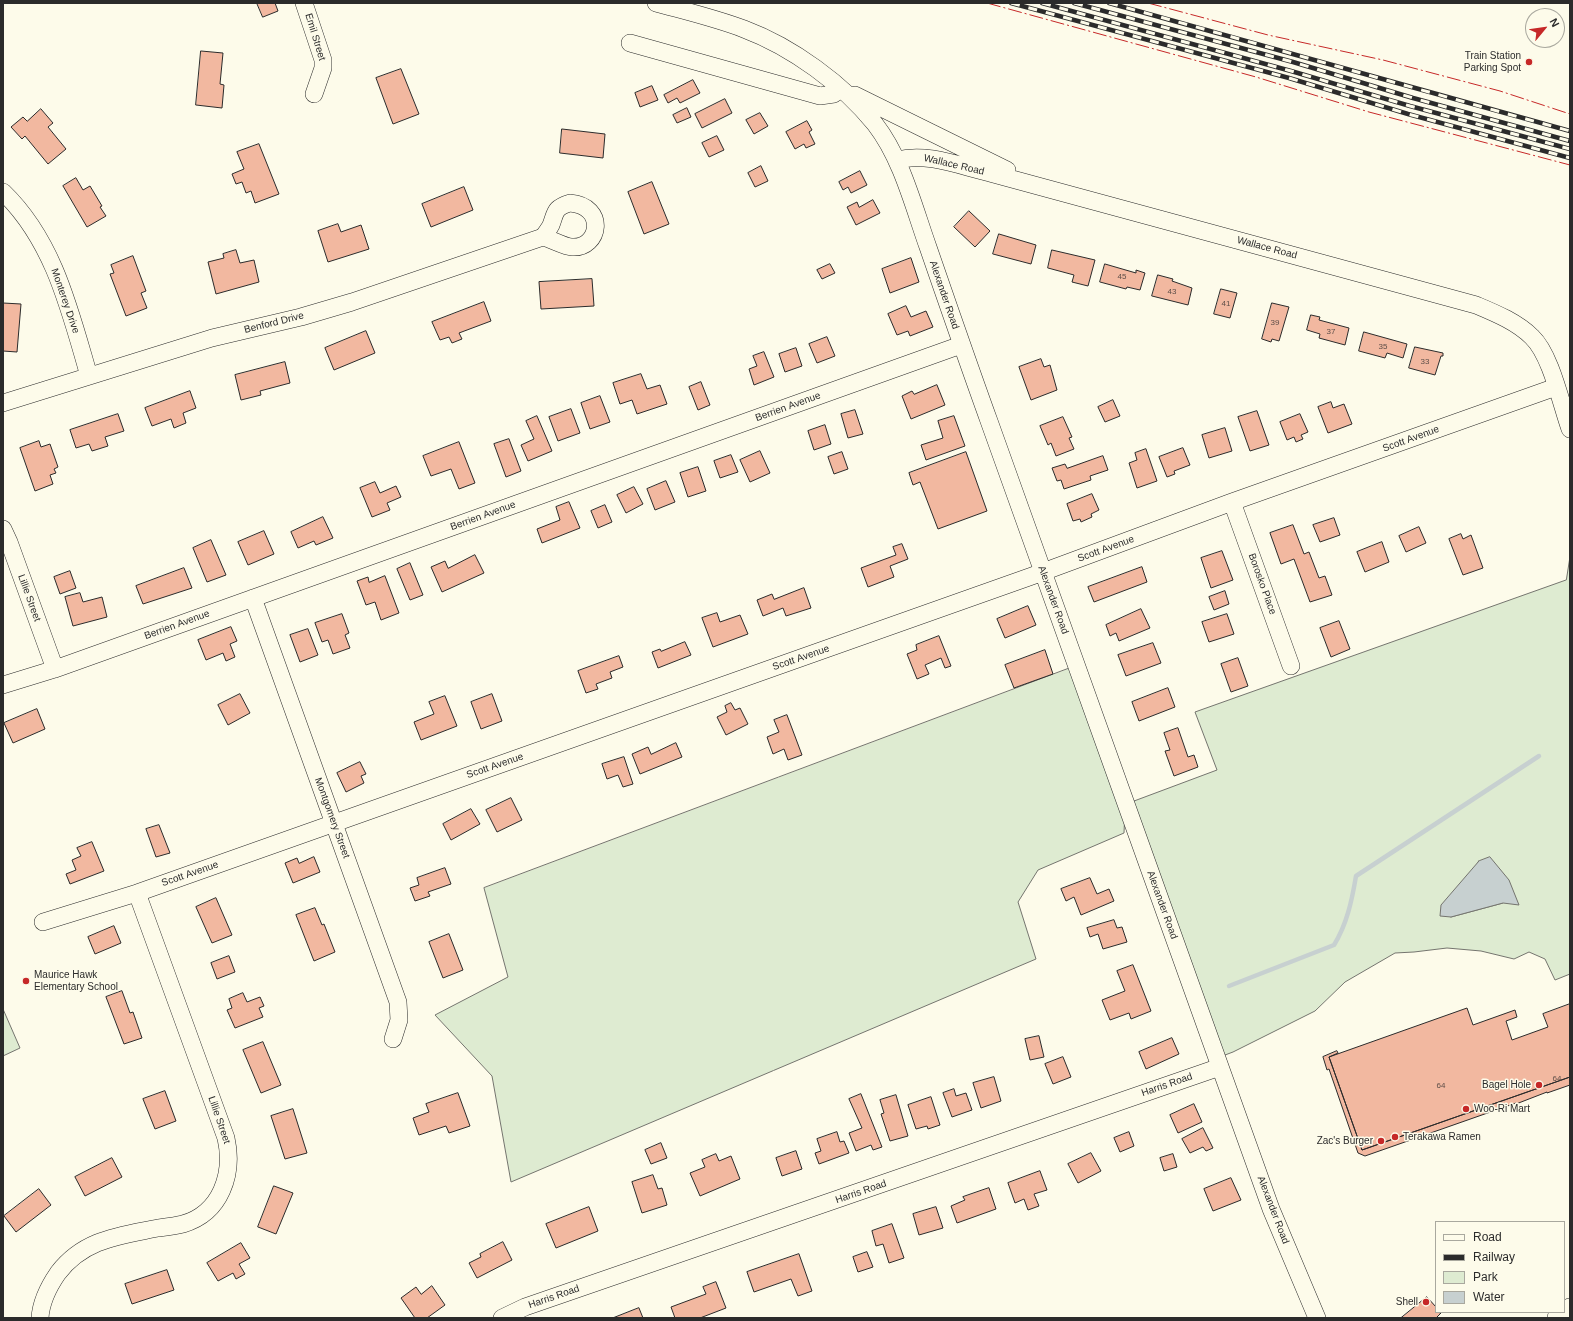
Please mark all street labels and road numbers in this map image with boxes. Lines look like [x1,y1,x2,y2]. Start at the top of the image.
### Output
street label: Emil Street [302,12,328,62]
street label: Wallace Road [923,152,985,178]
street label: Wallace Road [1236,234,1298,262]
street label: Alexander Road [927,259,961,331]
street label: Monterey Drive [48,267,82,335]
street label: Benford Drive [243,310,305,336]
street label: Berrien Avenue [754,390,822,424]
street label: Scott Avenue [1381,423,1441,455]
street label: Berrien Avenue [449,499,517,533]
street label: Scott Avenue [1076,533,1136,565]
street label: Borosko Place [1245,552,1279,616]
street label: Alexander Road [1035,564,1071,636]
street label: Lillie Street [15,573,43,623]
street label: Berrien Avenue [143,608,211,642]
street label: Scott Avenue [771,643,831,673]
street label: Scott Avenue [465,751,525,781]
street label: Montgomery Street [312,776,352,860]
street label: Scott Avenue [160,859,220,889]
street label: Alexander Road [1144,869,1180,941]
street label: Harris Road [1140,1071,1194,1099]
street label: Lillie Street [205,1095,233,1145]
street label: Alexander Road [1255,1174,1291,1246]
street label: Harris Road [834,1178,888,1206]
street label: Harris Road [527,1283,581,1311]

